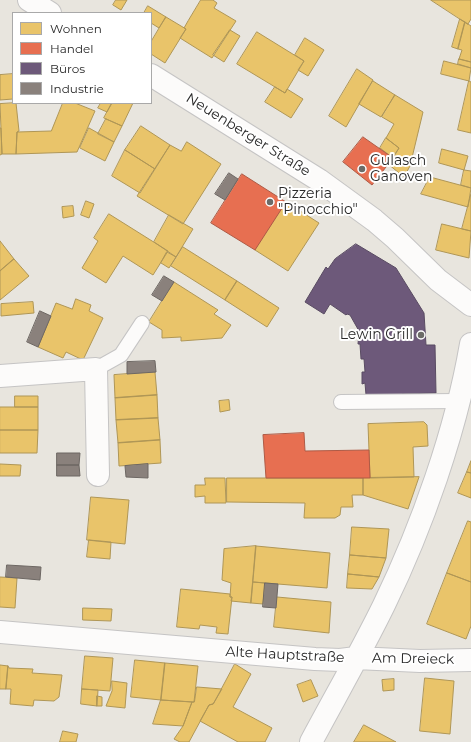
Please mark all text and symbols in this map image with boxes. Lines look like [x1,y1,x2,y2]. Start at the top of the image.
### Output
legend [12,12,152,104]
text: Wohnen [50,21,102,36]
text: Handel [50,41,94,56]
text: Büros [50,61,85,76]
text: Industrie [50,81,104,96]
street label: Neuenberger Straße [183,90,313,180]
place label: Gulasch Ganoven [370,153,432,186]
marker: Gulasch Ganoven [357,164,367,174]
place label: Pizzeria "Pinocchio" [278,186,358,218]
marker: Pizzeria "Pinocchio" [265,197,275,207]
place label: Lewin Grill [340,327,413,343]
marker: Lewin Grill [416,330,426,340]
street label: Alte Hauptstraße [225,643,345,667]
street label: Am Dreieck [372,650,454,668]

